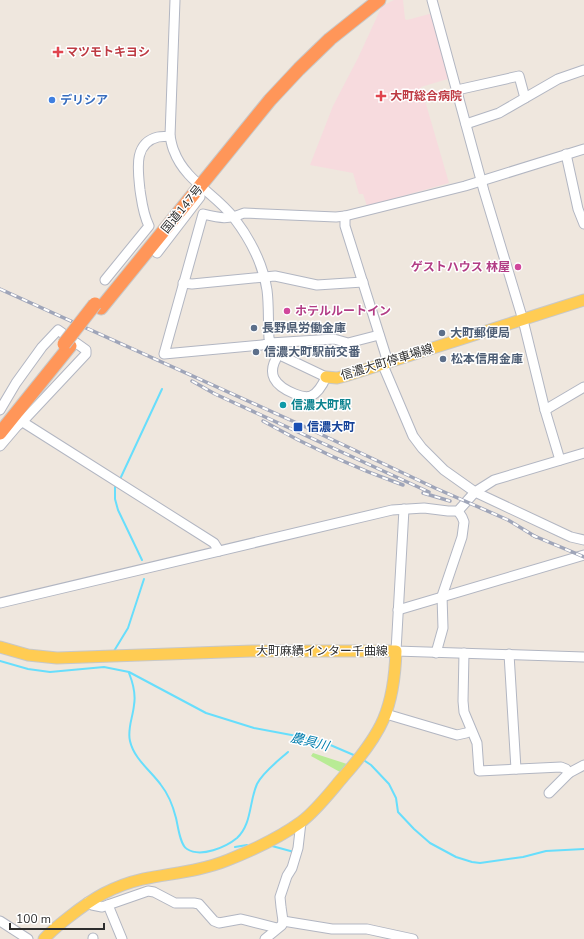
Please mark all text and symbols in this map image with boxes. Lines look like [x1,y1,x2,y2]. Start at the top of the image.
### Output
place label: マツモトキヨシ [66,44,150,60]
marker: マツモトキヨシ [53,47,63,57]
place label: 大町総合病院 [390,88,462,104]
marker: 大町総合病院 [375,90,387,102]
place label: デリシア [60,92,108,108]
marker: デリシア [47,95,57,105]
street label: 国道147号 [158,182,206,236]
place label: ゲストハウス 林屋 [411,259,510,275]
marker: ゲストハウス 林屋 [513,262,523,272]
place label: ホテルルートイン [295,303,391,319]
marker: ホテルルートイン [282,306,292,316]
place label: 長野県労働金庫 [262,320,346,336]
marker: 長野県労働金庫 [249,323,259,333]
place label: 大町郵便局 [450,325,510,341]
marker: 大町郵便局 [437,328,447,338]
street label: 信濃大町停車場線 [339,340,435,384]
place label: 信濃大町駅前交番 [264,344,361,360]
marker: 信濃大町駅前交番 [251,347,261,357]
place label: 松本信用金庫 [451,351,523,367]
marker: 松本信用金庫 [438,354,448,364]
place label: 信濃大町駅 [291,397,351,413]
marker: 信濃大町駅 [278,400,288,410]
place label: 信濃大町 [307,419,355,435]
marker: 信濃大町 [292,421,304,433]
street label: 大町麻績インター千曲線 [256,643,388,659]
water label: 農具川 [289,729,333,756]
scale bar [10,905,104,931]
text: 100 m [16,911,51,927]

